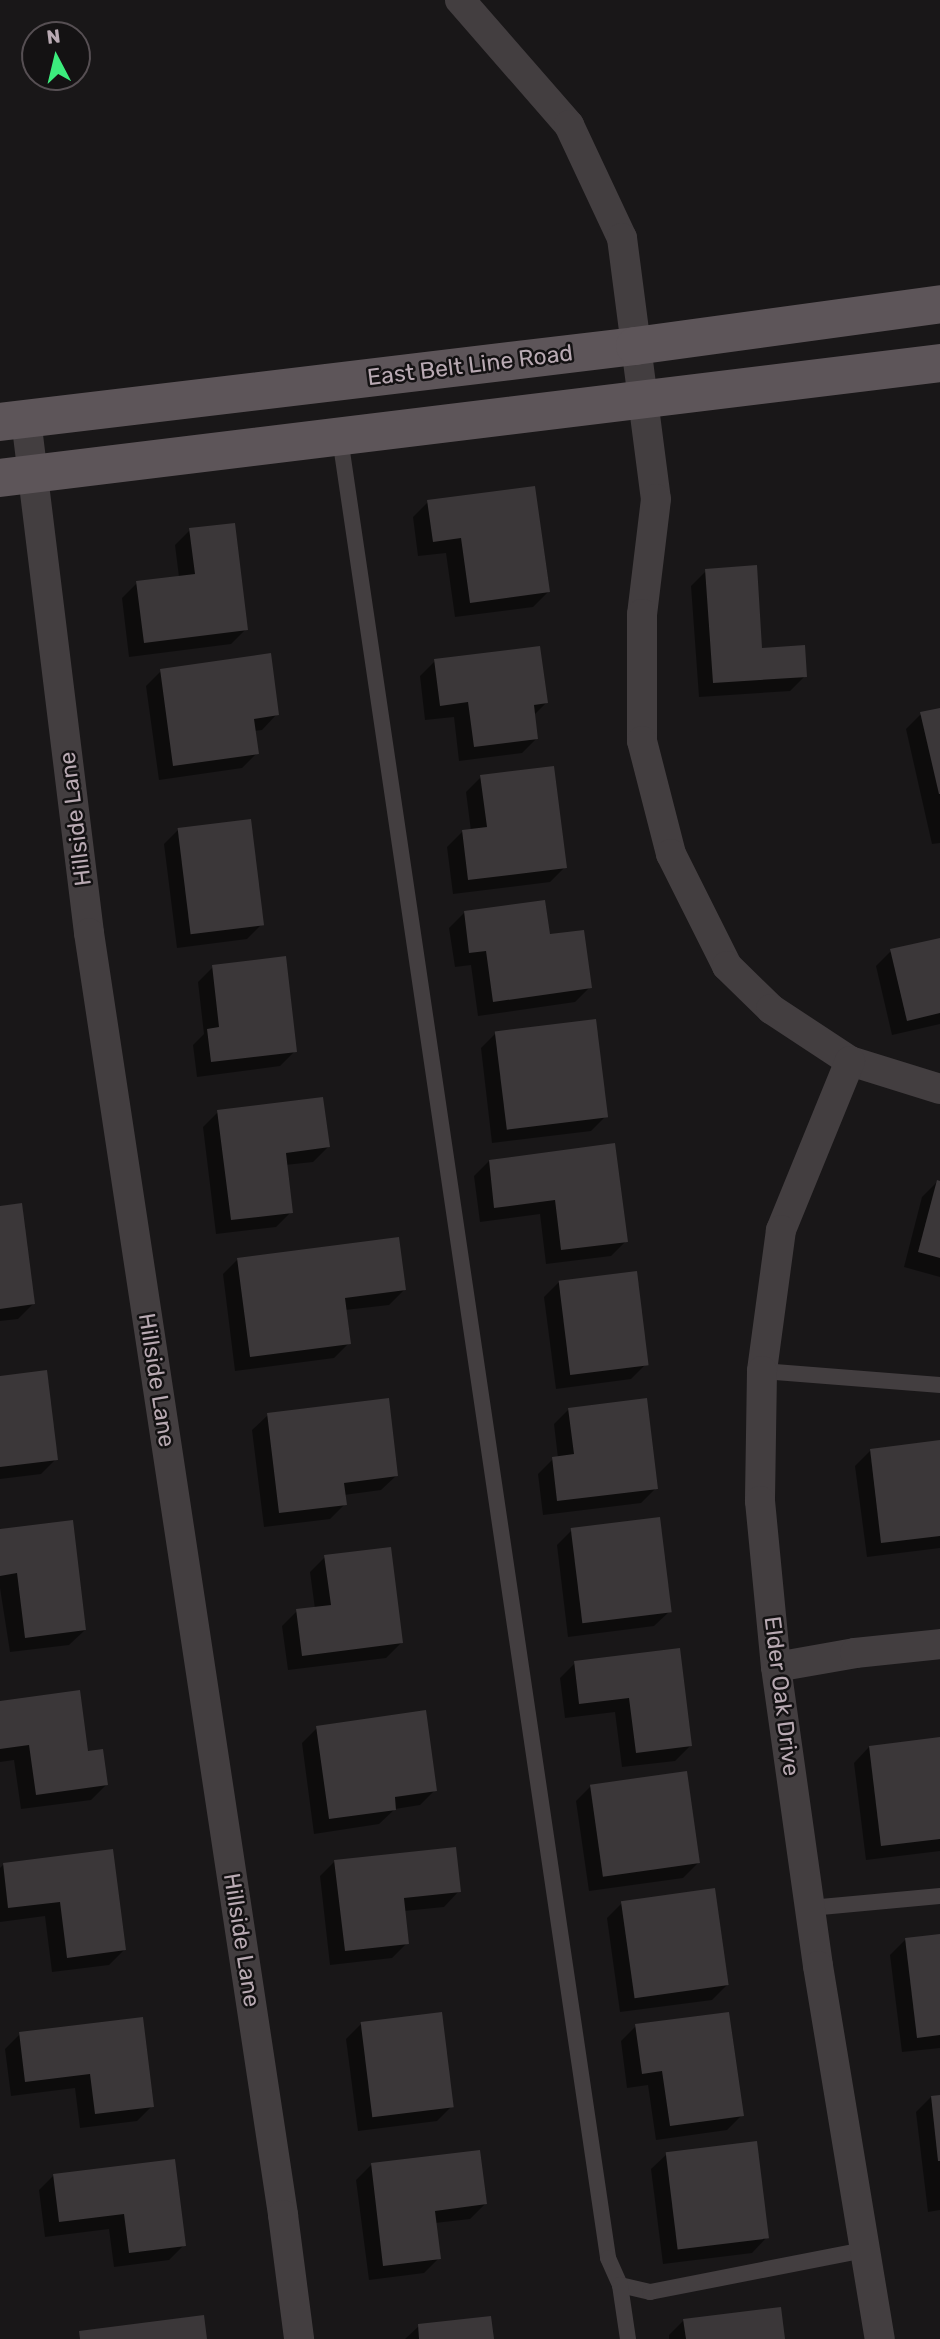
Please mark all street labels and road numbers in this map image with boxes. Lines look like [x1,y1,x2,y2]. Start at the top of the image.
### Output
street label: East Belt Line Road [366,339,574,391]
street label: Hillside Lane [53,750,97,888]
street label: Hillside Lane [133,1311,181,1449]
street label: Elder Oak Drive [758,1614,806,1778]
street label: Hillside Lane [218,1871,266,2009]

